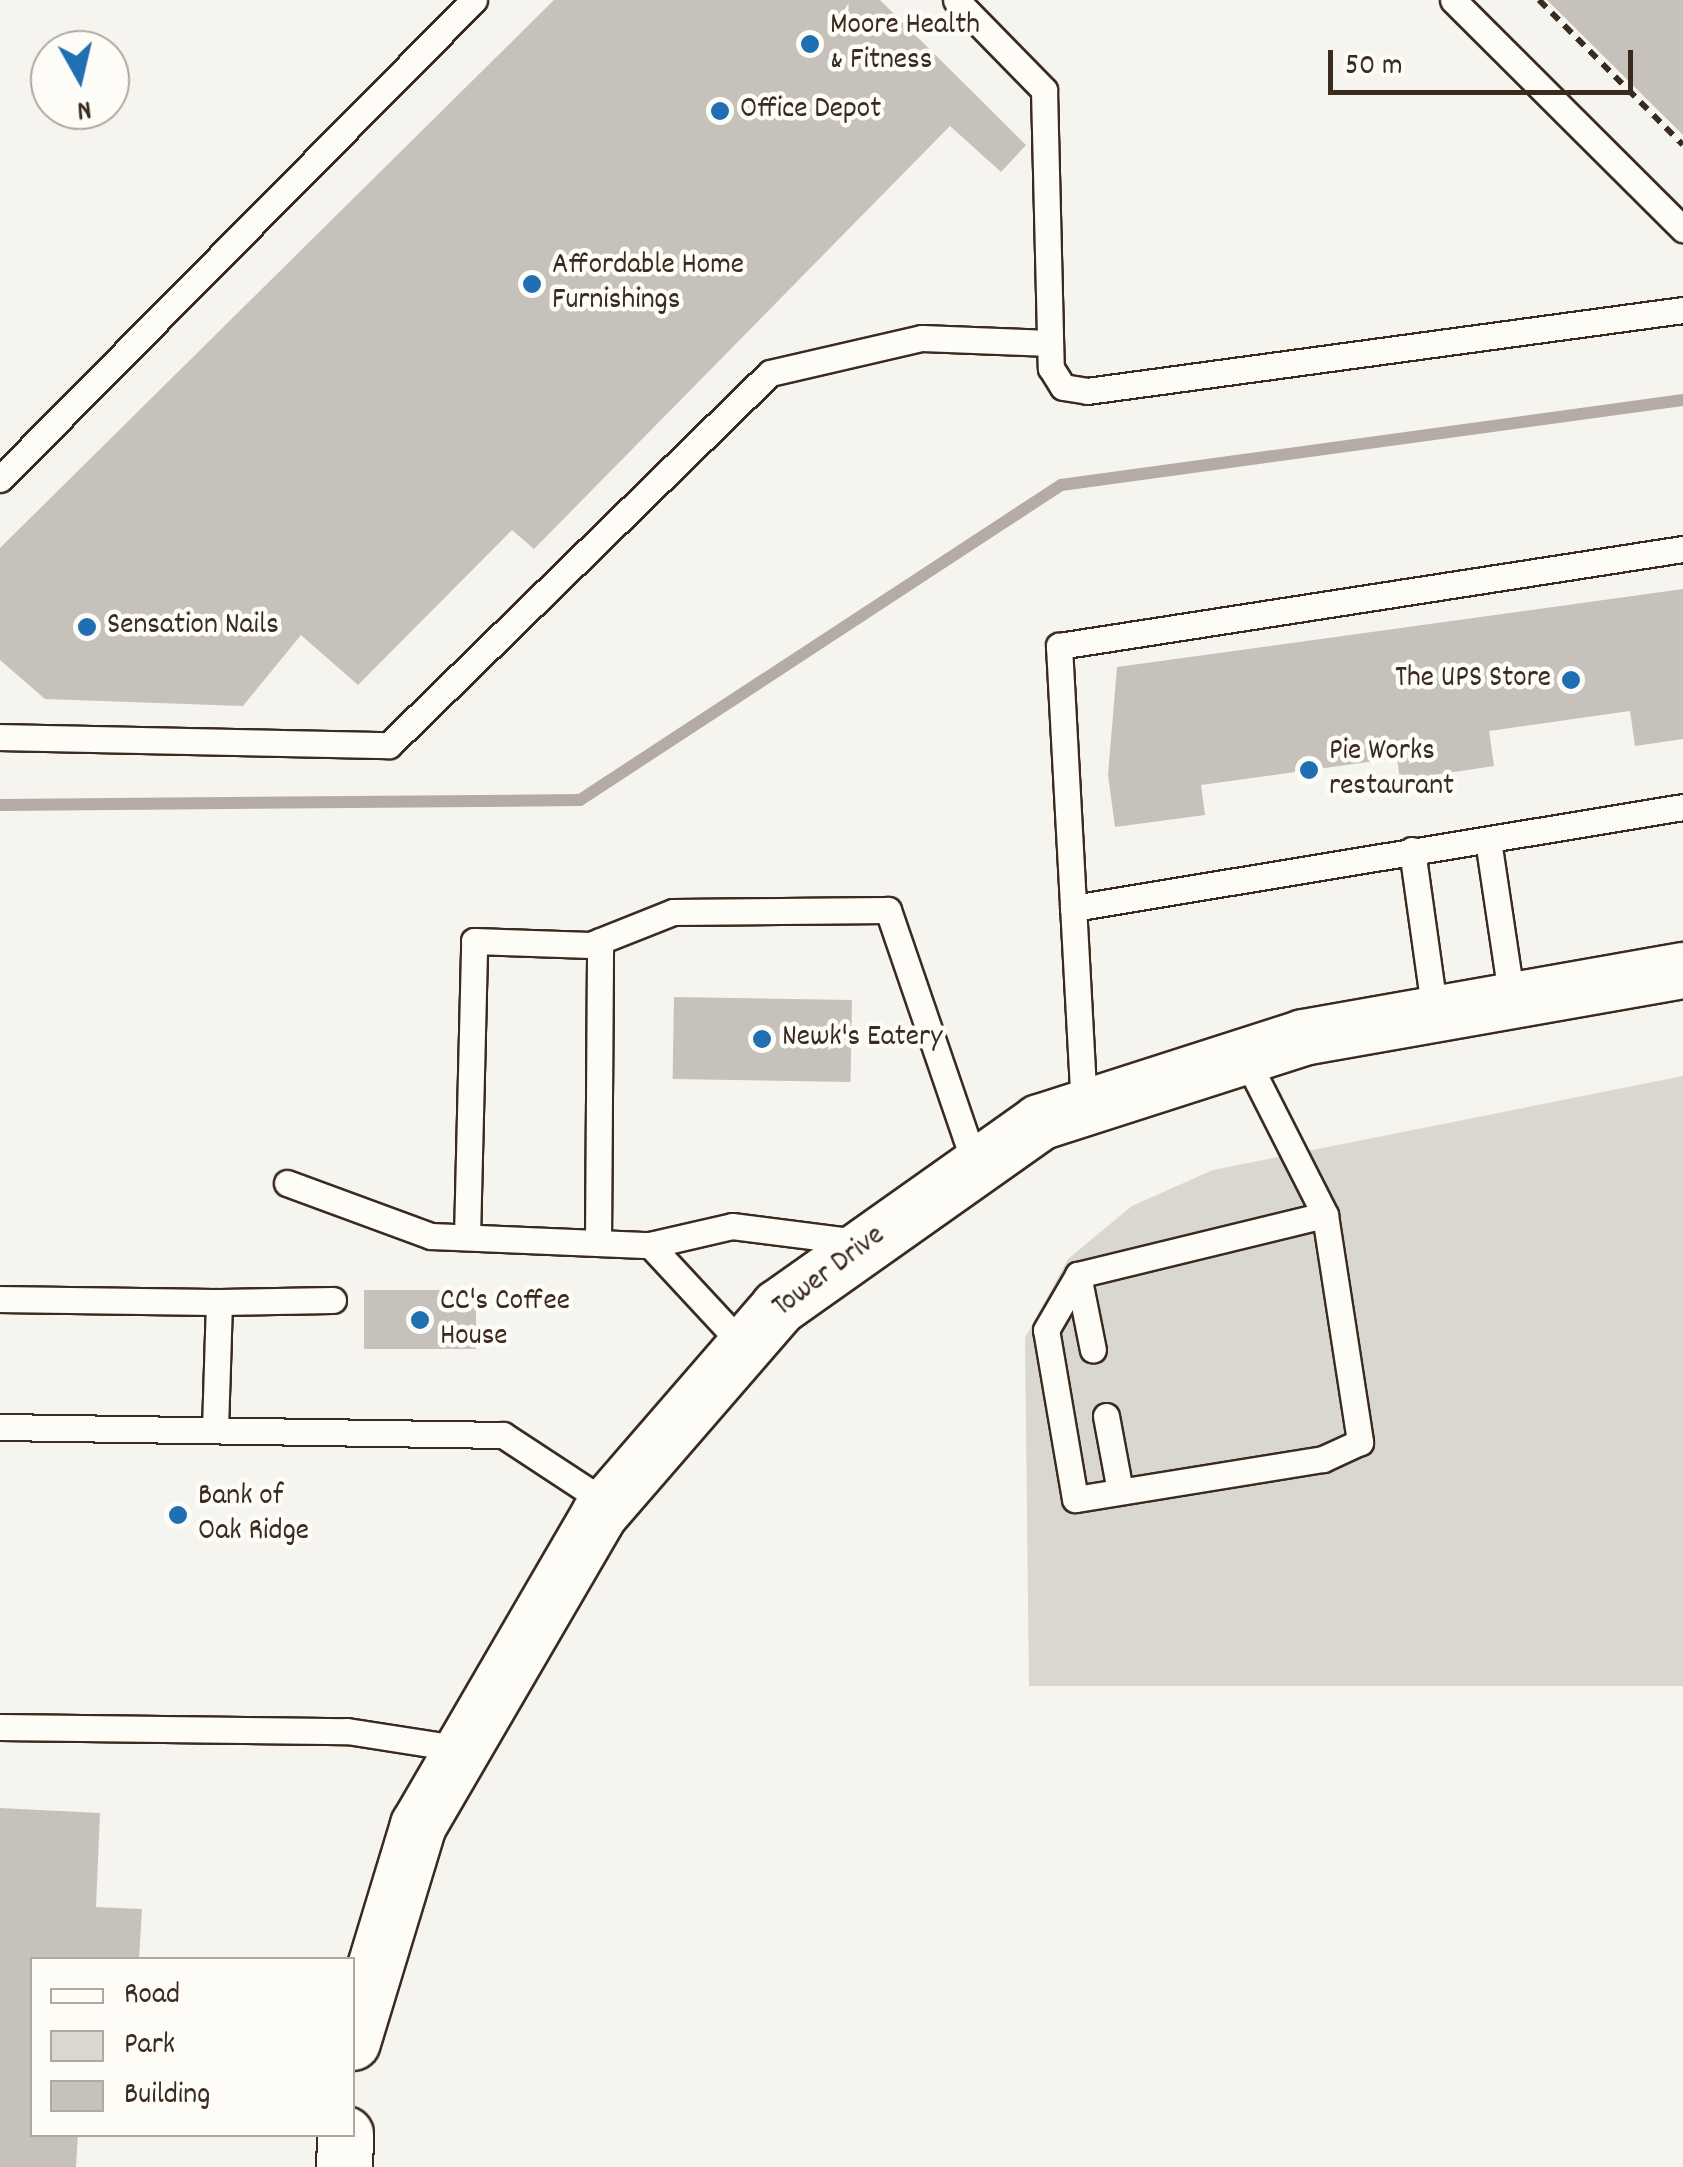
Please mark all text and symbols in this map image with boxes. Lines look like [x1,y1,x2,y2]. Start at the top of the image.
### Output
place label: Moore Health & Fitness [830,9,980,80]
north arrow [30,30,130,130]
scale bar [1333,30,1638,92]
marker: Moore Health & Fitness [799,33,821,55]
text: 50 m [1345,46,1403,89]
text: N [74,87,94,128]
place label: Office Depot [740,93,881,129]
marker: Office Depot [709,100,731,122]
place label: Affordable Home Furnishings [552,249,744,320]
marker: Affordable Home Furnishings [521,273,543,295]
place label: Sensation Nails [107,609,279,645]
marker: Sensation Nails [76,616,98,638]
place label: The UPS Store [1395,662,1551,698]
marker: The UPS Store [1560,669,1582,691]
place label: Pie Works restaurant [1329,735,1454,806]
marker: Pie Works restaurant [1298,759,1320,781]
place label: Newk's Eatery [782,1021,942,1057]
marker: Newk's Eatery [751,1028,773,1050]
street label: Tower Drive [767,1219,893,1327]
place label: CC's Coffee House [440,1285,570,1356]
marker: CC's Coffee House [409,1309,431,1331]
place label: Bank of Oak Ridge [198,1480,309,1550]
marker: Bank of Oak Ridge [167,1504,189,1526]
legend [30,1957,355,2137]
text: Road [124,1975,180,2018]
text: Park [124,2025,175,2068]
text: Building [124,2075,210,2118]

